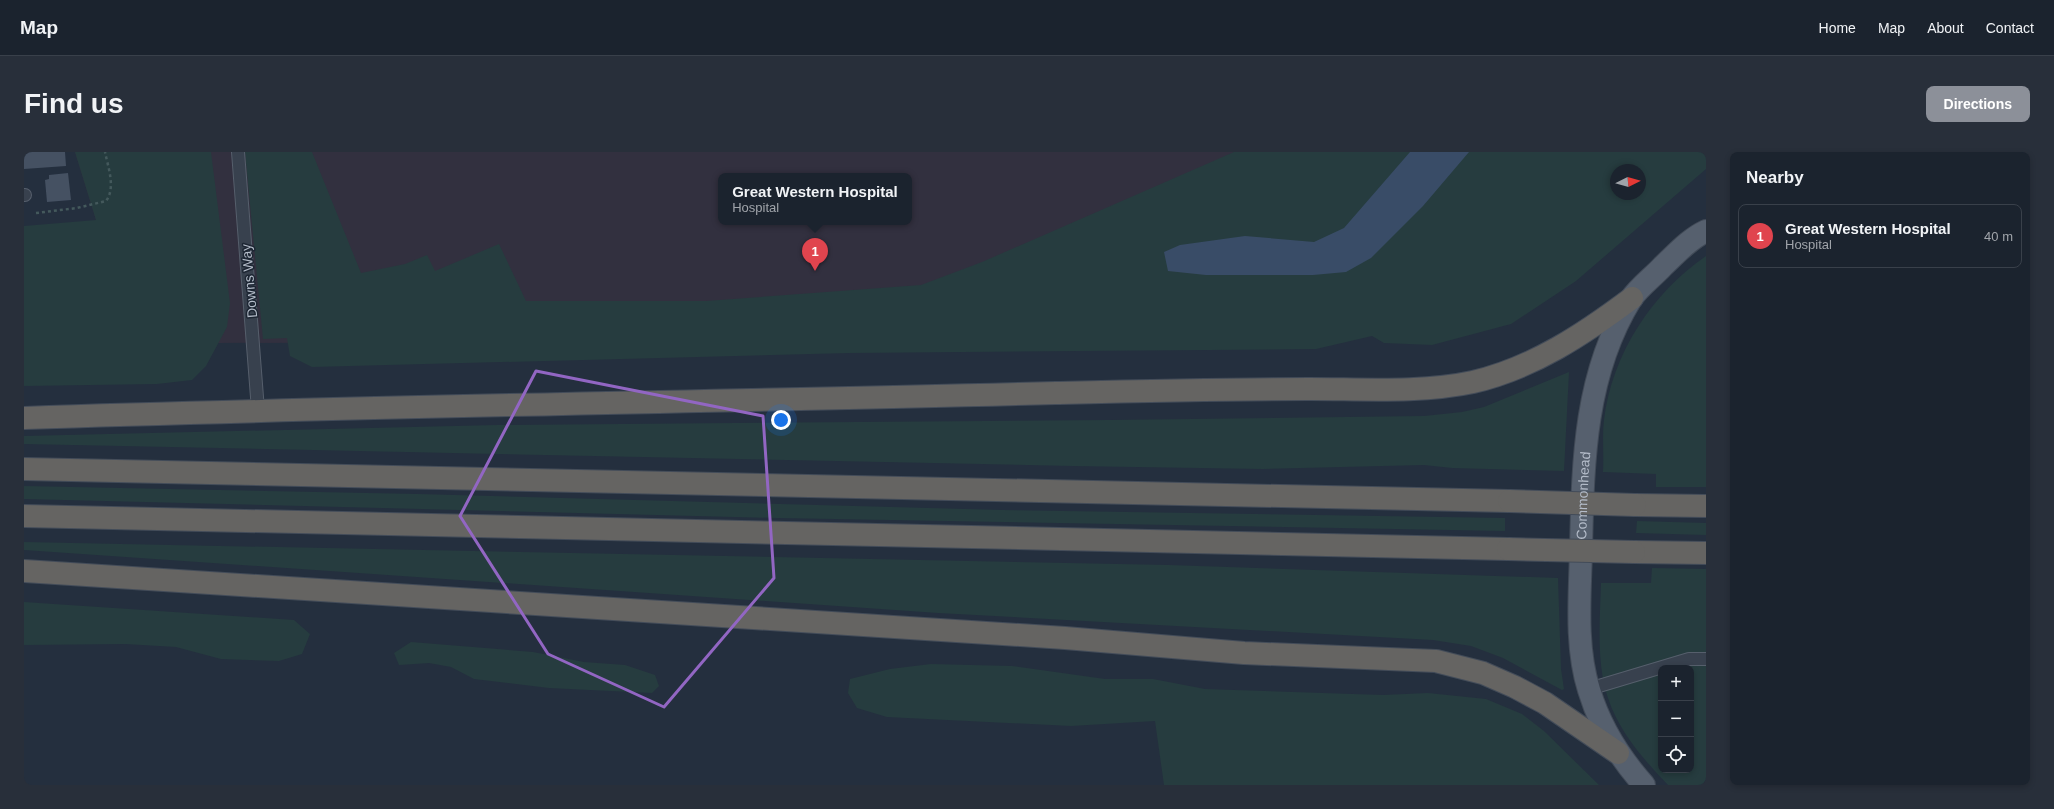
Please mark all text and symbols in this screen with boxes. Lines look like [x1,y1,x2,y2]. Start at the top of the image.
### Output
text: Map [20,17,58,38]
text: Home [1819,20,1856,36]
text: Map [1878,20,1905,36]
text: About [1927,20,1964,36]
text: Contact [1986,20,2034,36]
button: Directions [1926,86,2030,122]
text: Find us [24,88,124,119]
north arrow [1610,164,1646,200]
text: Nearby [1746,168,1804,187]
popup [718,173,912,225]
text: Great Western Hospital [732,183,898,200]
text: Hospital [732,200,779,215]
text: Great Western Hospital [1785,220,1951,237]
text: 1 [1756,229,1764,244]
text: 40 m [1984,229,2013,244]
text: Hospital [1785,237,1832,252]
pin: 1 [802,238,828,271]
street label: Downs Way [238,243,260,319]
your location [771,410,791,430]
street label: Commonhead [1573,451,1593,540]
map controls [1658,665,1694,773]
button: + [1658,665,1694,701]
button: − [1658,701,1694,737]
button: locate [1658,737,1694,773]

